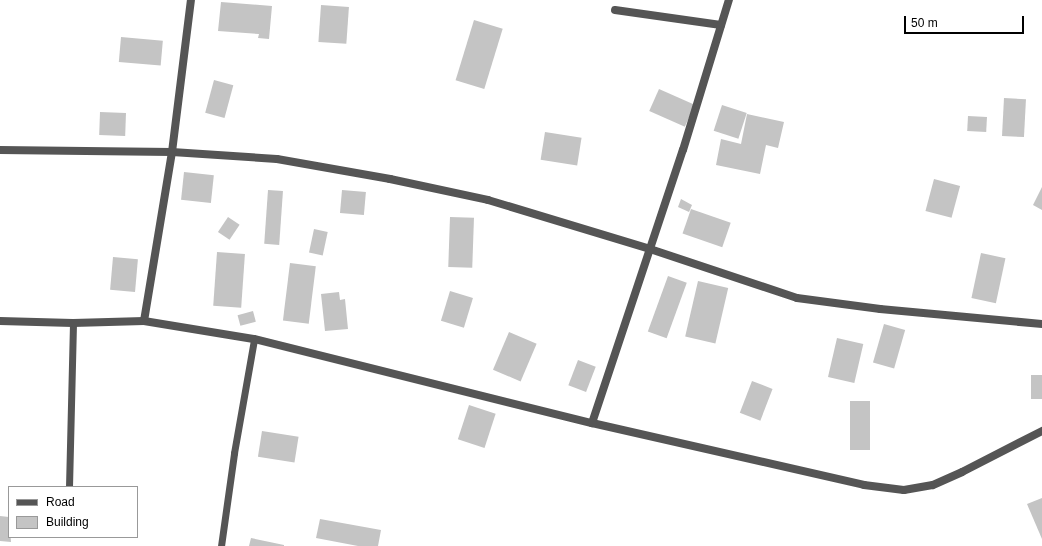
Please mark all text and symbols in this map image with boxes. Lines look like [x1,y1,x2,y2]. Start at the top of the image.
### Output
scale bar [906,8,1026,34]
text: 50 m [911,16,938,30]
legend [8,486,138,538]
text: Road [46,495,75,509]
text: Building [46,515,89,529]

